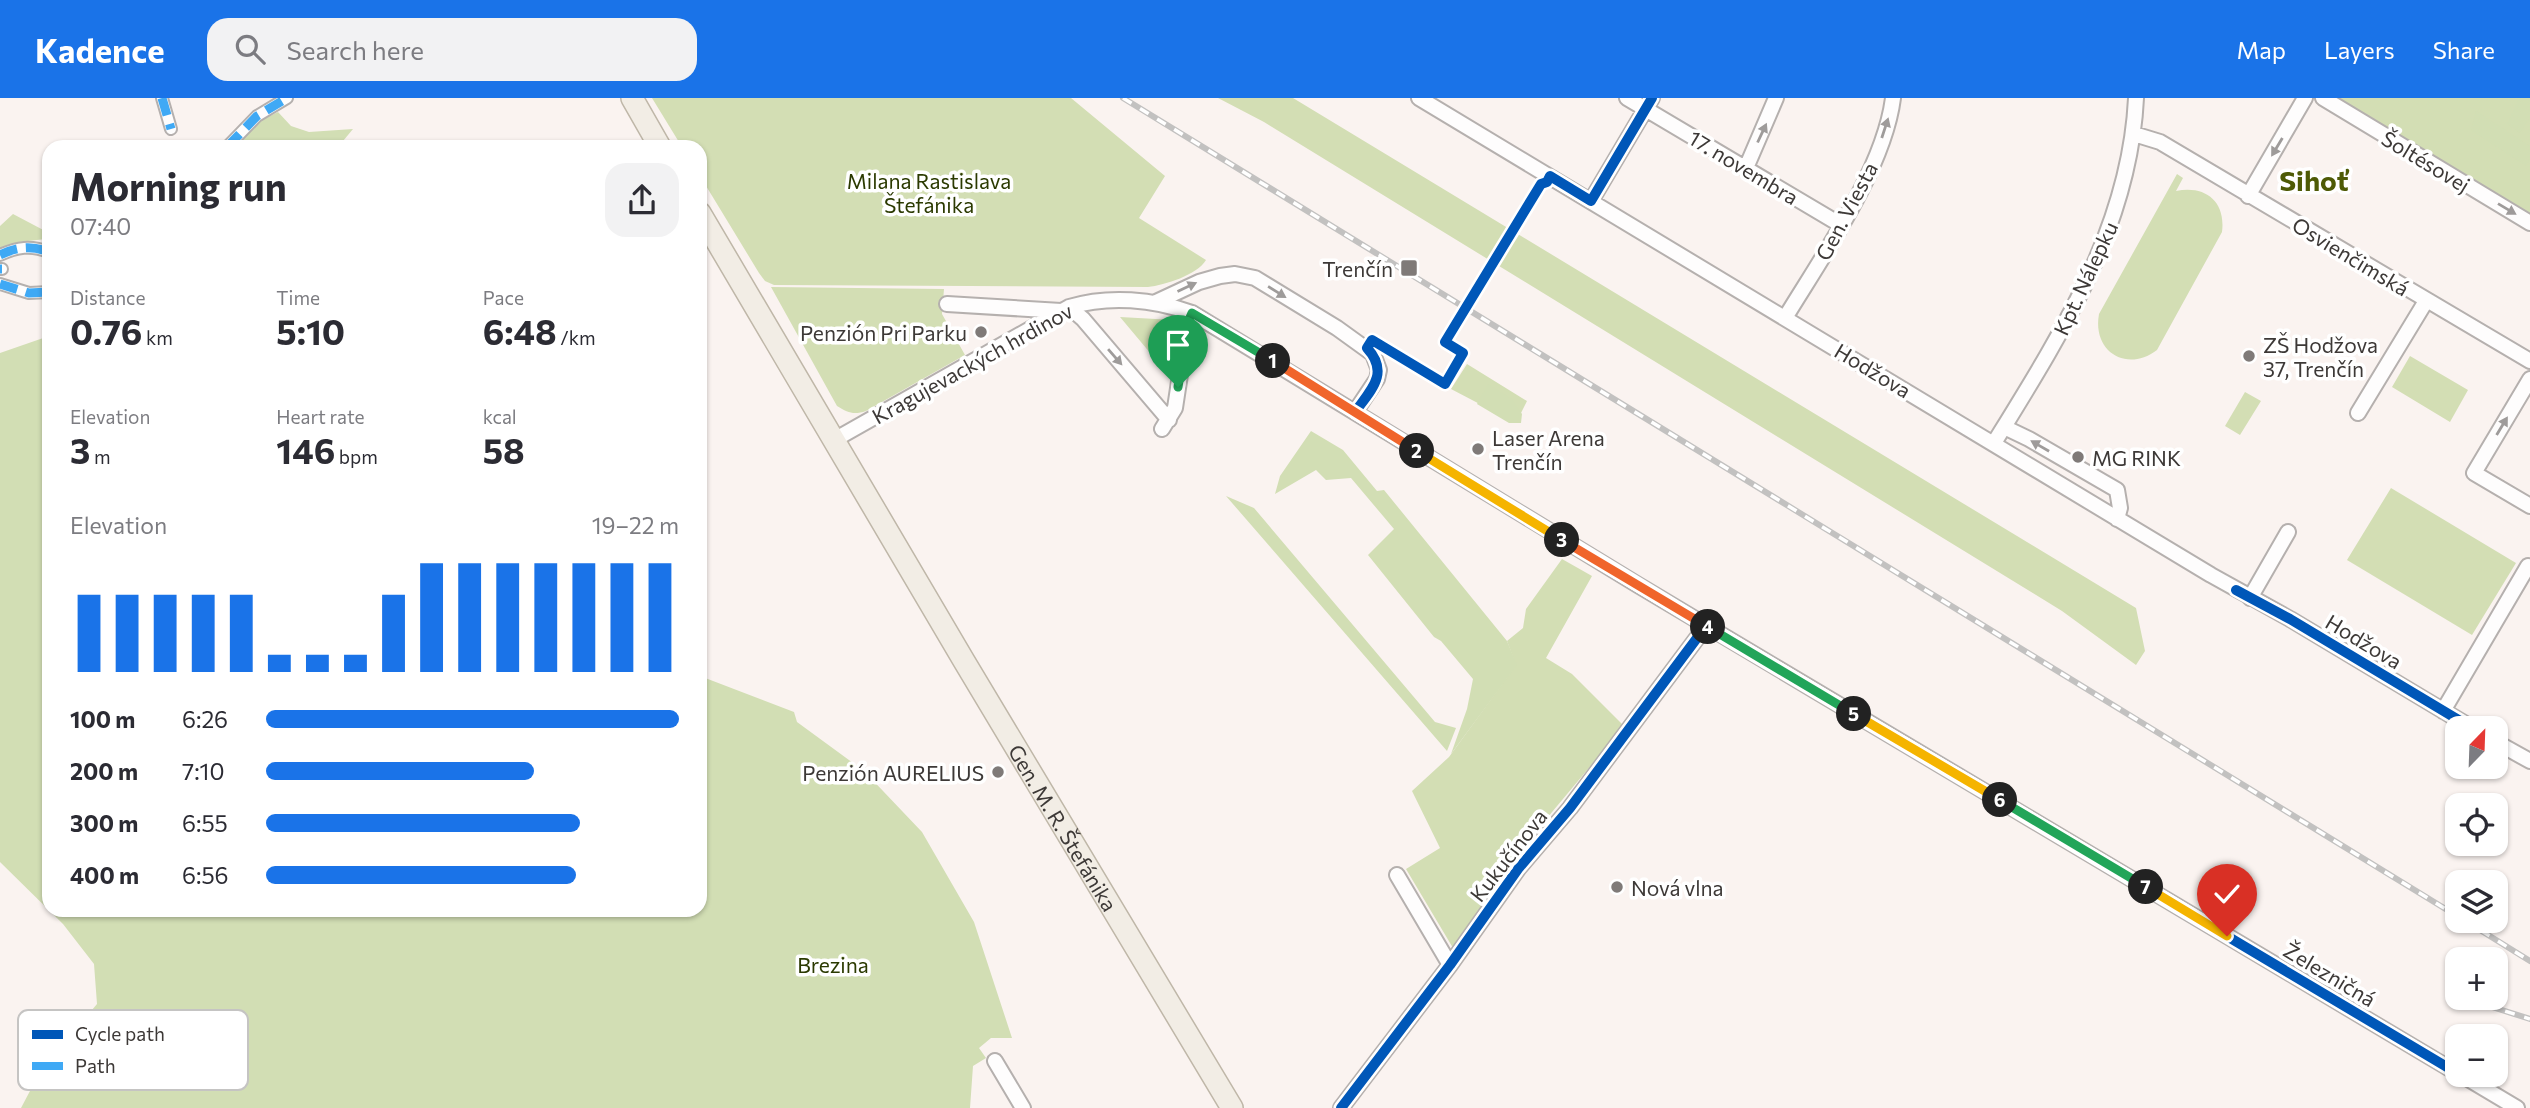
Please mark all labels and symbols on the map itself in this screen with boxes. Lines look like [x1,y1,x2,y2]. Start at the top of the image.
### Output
one-way arrow [1880,118,1891,139]
one-way arrow [1756,123,1768,143]
street label: 17. novembra [1685,125,1803,209]
street label: Šoltésovej [2377,125,2475,197]
one-way arrow [2271,137,2283,156]
street label: Gen. Viesta [1810,158,1882,264]
district label: Sihoť [2279,163,2350,197]
park label: Milana Rastislava Štefánika [847,168,1011,217]
one-way arrow [2498,203,2517,216]
street label: Osvienčimská [2288,211,2414,301]
street label: Kpt. Nálepku [2048,217,2122,339]
place label: Trenčín [1322,256,1393,281]
marker: Trenčín [1399,258,1419,278]
one-way arrow [1177,281,1197,293]
one-way arrow [1267,285,1286,298]
street label: Kragujevackých hrdinov [867,297,1077,429]
pin [1148,315,1208,387]
place label: Penzión Pri Parku [800,320,967,345]
marker: Penzión Pri Parku [973,324,989,340]
place label: ZŠ Hodžova 37, Trenčín [2263,332,2378,381]
street label: Hodžova [1830,338,1916,402]
pin: 1 [1256,344,1290,378]
marker: ZŠ Hodžova 37, Trenčín [2241,348,2257,364]
one-way arrow [1107,349,1122,366]
one-way arrow [2496,416,2508,436]
place label: Laser Arena Trenčín [1492,425,1605,474]
pin: 2 [1400,434,1434,468]
one-way arrow [2031,440,2050,452]
marker: Laser Arena Trenčín [1470,441,1486,457]
place label: MG RINK [2092,445,2181,470]
marker: MG RINK [2070,449,2086,465]
pin: 3 [1544,522,1580,558]
street label: Hodžova [2321,609,2407,673]
pin: 4 [1690,610,1726,644]
pin: 5 [1836,696,1871,732]
north arrow [2445,716,2508,779]
street label: Gen. M. R. Štefánika [1004,739,1123,915]
place label: Penzión AURELIUS [802,760,984,785]
marker: Penzión AURELIUS [990,764,1006,780]
pin: 6 [1982,782,2018,818]
street label: Kukučínova [1464,804,1552,906]
pin [2197,864,2257,936]
pin: 7 [2128,870,2164,904]
place label: Nová vlna [1631,875,1724,900]
marker: Nová vlna [1609,879,1625,895]
street label: Železničná [2280,937,2380,1011]
park label: Brezina [797,952,869,977]
legend [18,1010,248,1090]
text: Cycle path [75,1022,165,1045]
text: Path [75,1054,116,1077]

